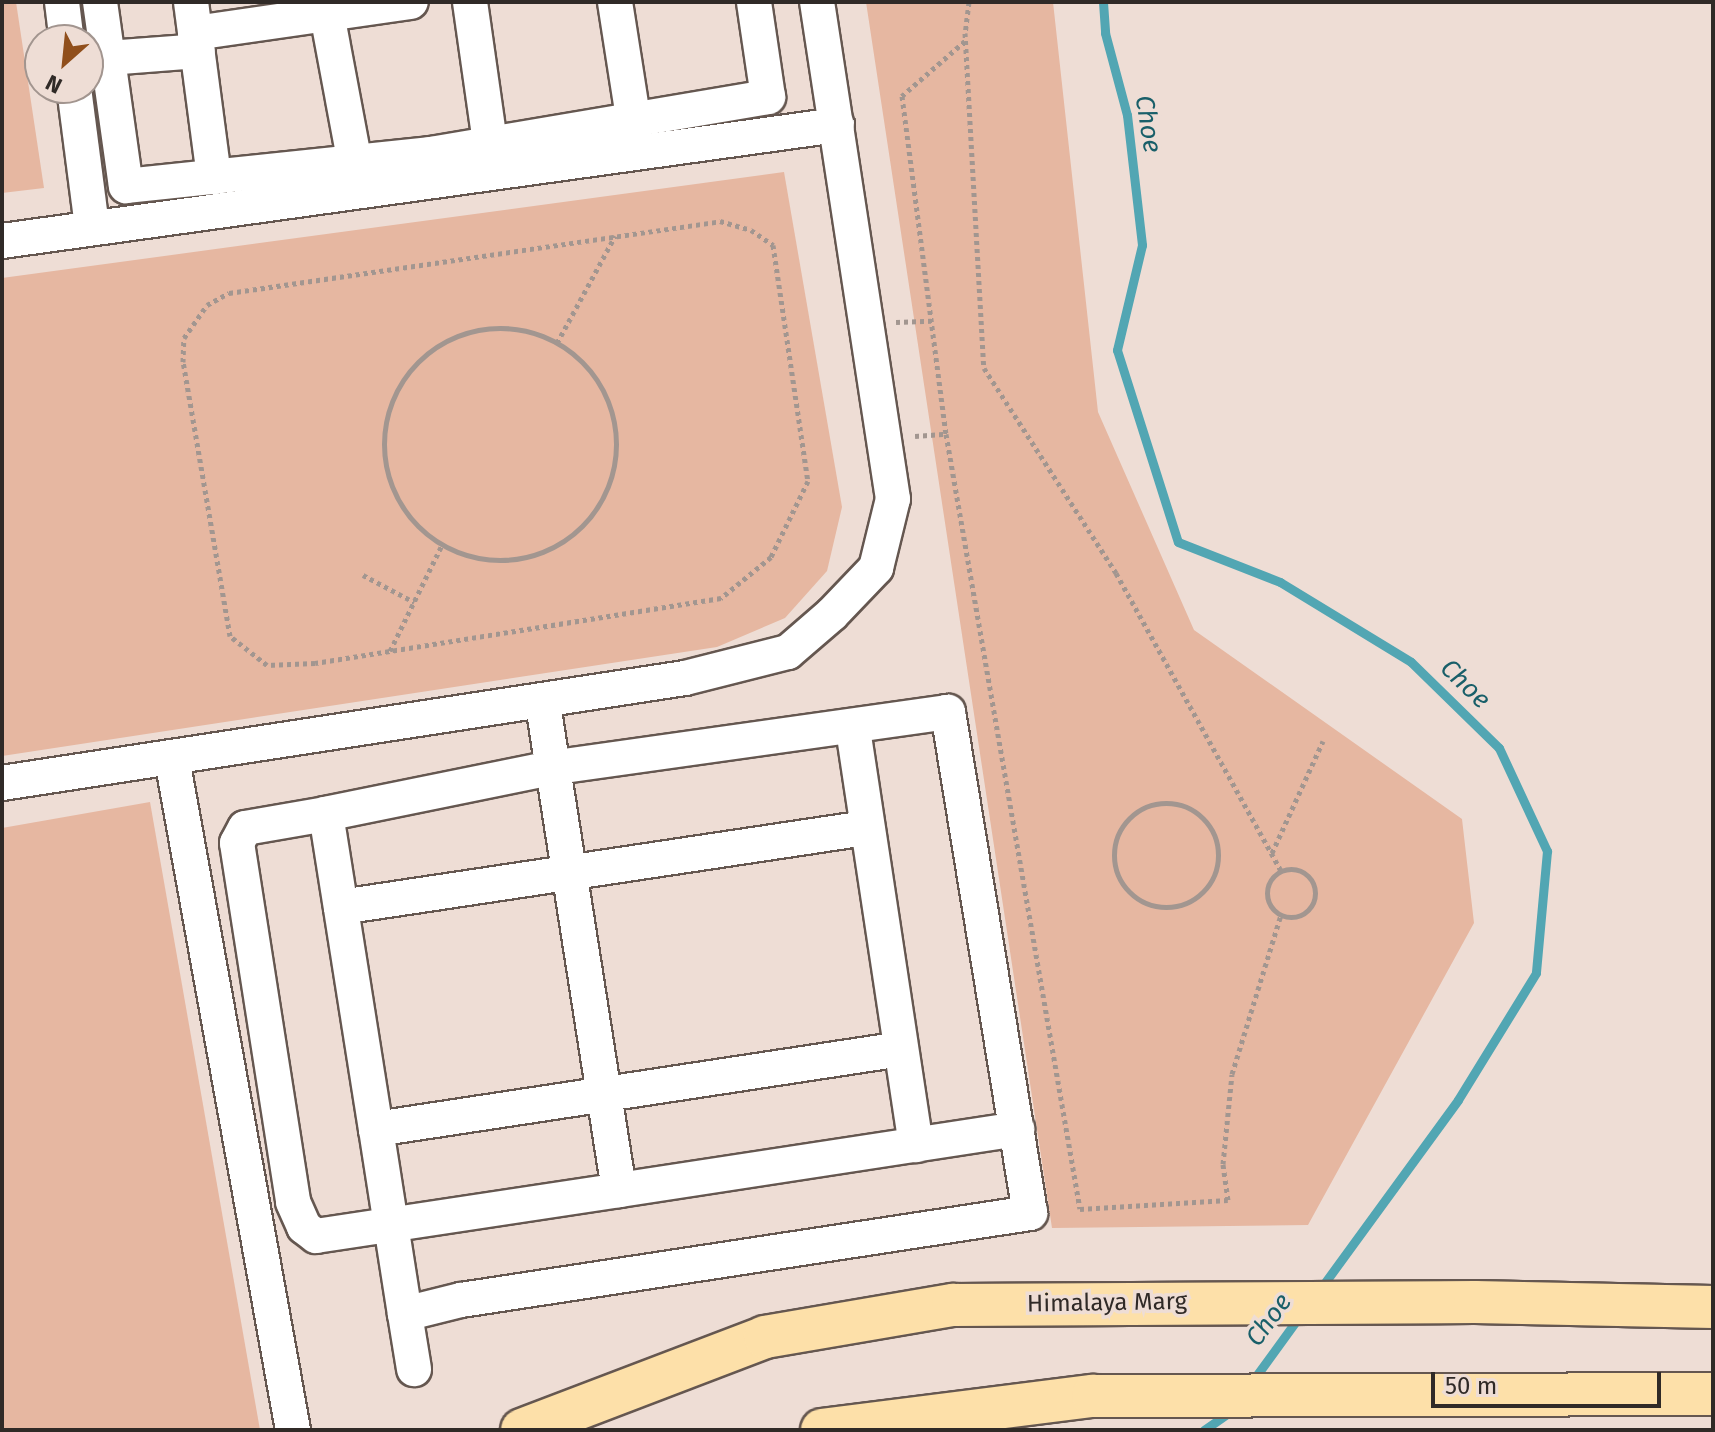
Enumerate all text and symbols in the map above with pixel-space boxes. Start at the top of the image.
north arrow [24,24,104,104]
text: N [41,69,66,99]
water label: Choe [1128,93,1168,155]
water label: Choe [1433,653,1497,715]
street label: Himalaya Marg [1027,1287,1187,1319]
water label: Choe [1239,1287,1299,1353]
scale bar [1435,1356,1665,1406]
text: 50 m [1445,1372,1497,1400]

